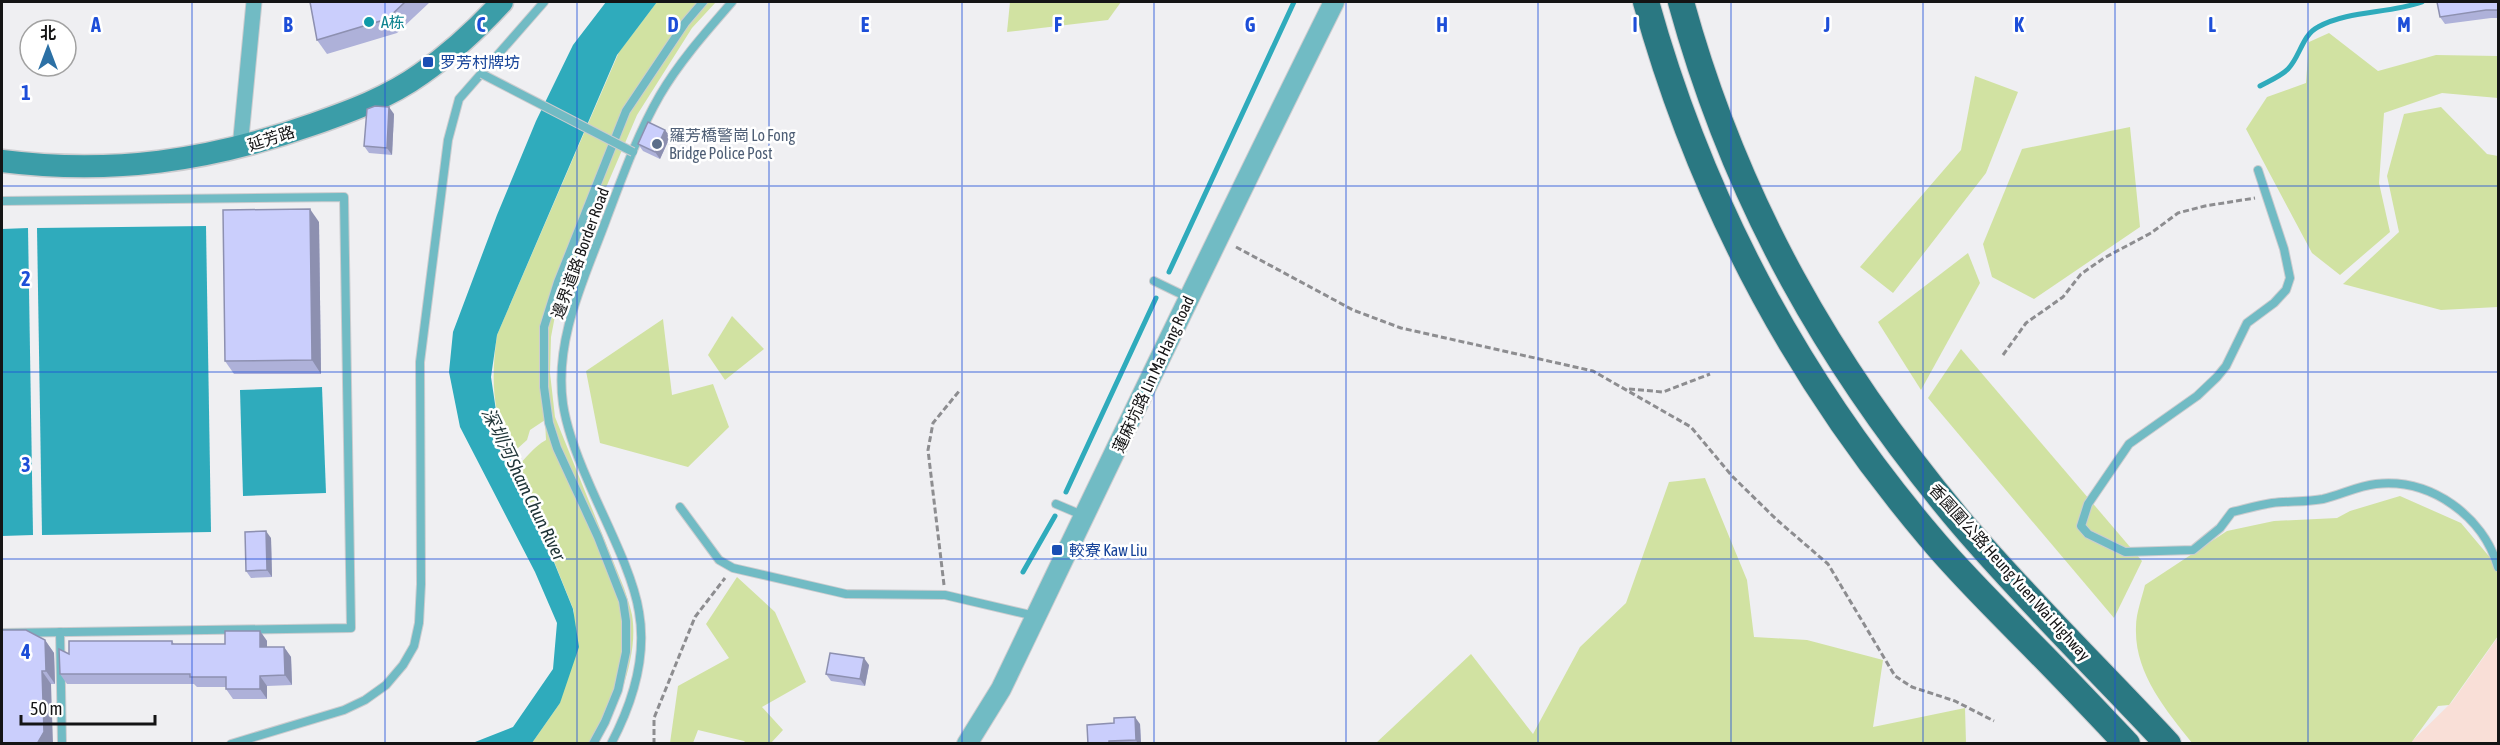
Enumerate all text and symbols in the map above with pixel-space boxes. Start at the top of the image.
text: A [90,13,101,36]
text: B [283,13,293,36]
place label: A栋 [381,13,405,31]
text: C [477,13,486,36]
text: D [667,13,679,36]
text: E [861,13,870,36]
text: F [1054,13,1062,36]
text: G [1245,13,1256,36]
text: H [1436,13,1448,36]
text: I [1632,13,1638,36]
text: J [1823,13,1830,36]
text: K [2014,13,2024,36]
text: L [2208,13,2216,36]
text: M [2397,13,2411,36]
marker: A栋 [362,15,376,29]
north arrow [18,18,78,78]
text: 北 [40,24,56,42]
place label: 罗芳村牌坊 [440,53,520,71]
marker: 罗芳村牌坊 [421,55,435,69]
text: 1 [21,81,31,104]
street label: 延芳路 [245,122,297,154]
place label: 羅芳橋警崗 Lo Fong Bridge Police Post [669,126,796,163]
marker: 羅芳橋警崗 Lo Fong Bridge Police Post [650,137,664,151]
street label: 邊界道路 Border Road [548,185,612,321]
text: 2 [21,267,31,290]
street label: 蓮麻坑路 Lin Ma Hang Road [1109,293,1198,455]
water label: 深圳河 Sham Chun River [478,404,570,564]
text: 3 [21,453,31,476]
street label: 香園圍公路 Heung Yuen Wai Highway [1925,480,2094,665]
place label: 較寮 Kaw Liu [1069,541,1148,559]
marker: 較寮 Kaw Liu [1050,543,1064,557]
text: 4 [20,640,31,663]
scale bar [21,688,154,726]
text: 50 m [30,698,62,719]

